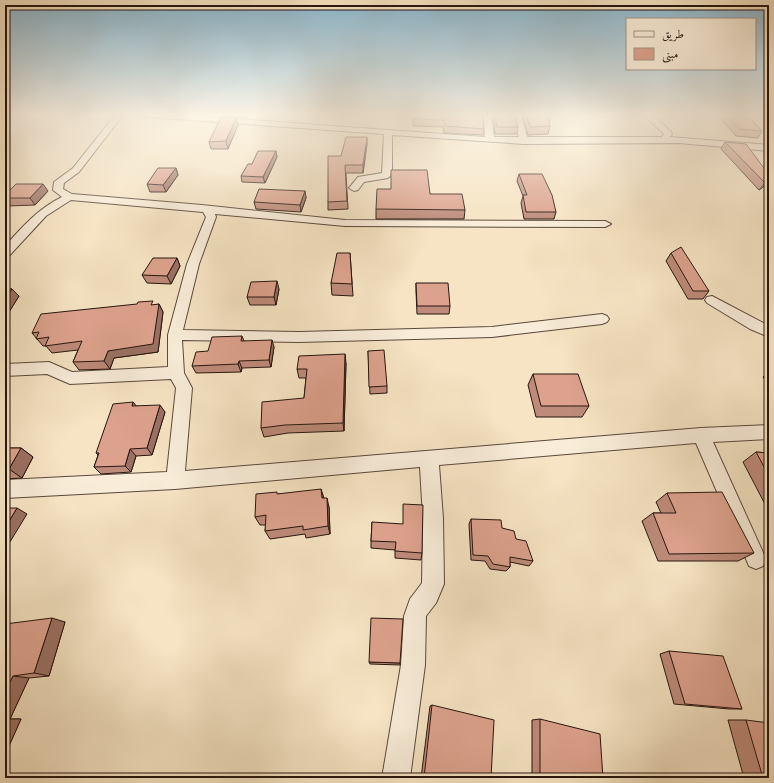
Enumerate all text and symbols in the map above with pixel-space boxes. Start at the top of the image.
legend [626,18,756,70]
text: طريق [662,27,684,42]
text: مبنى [662,47,678,63]

